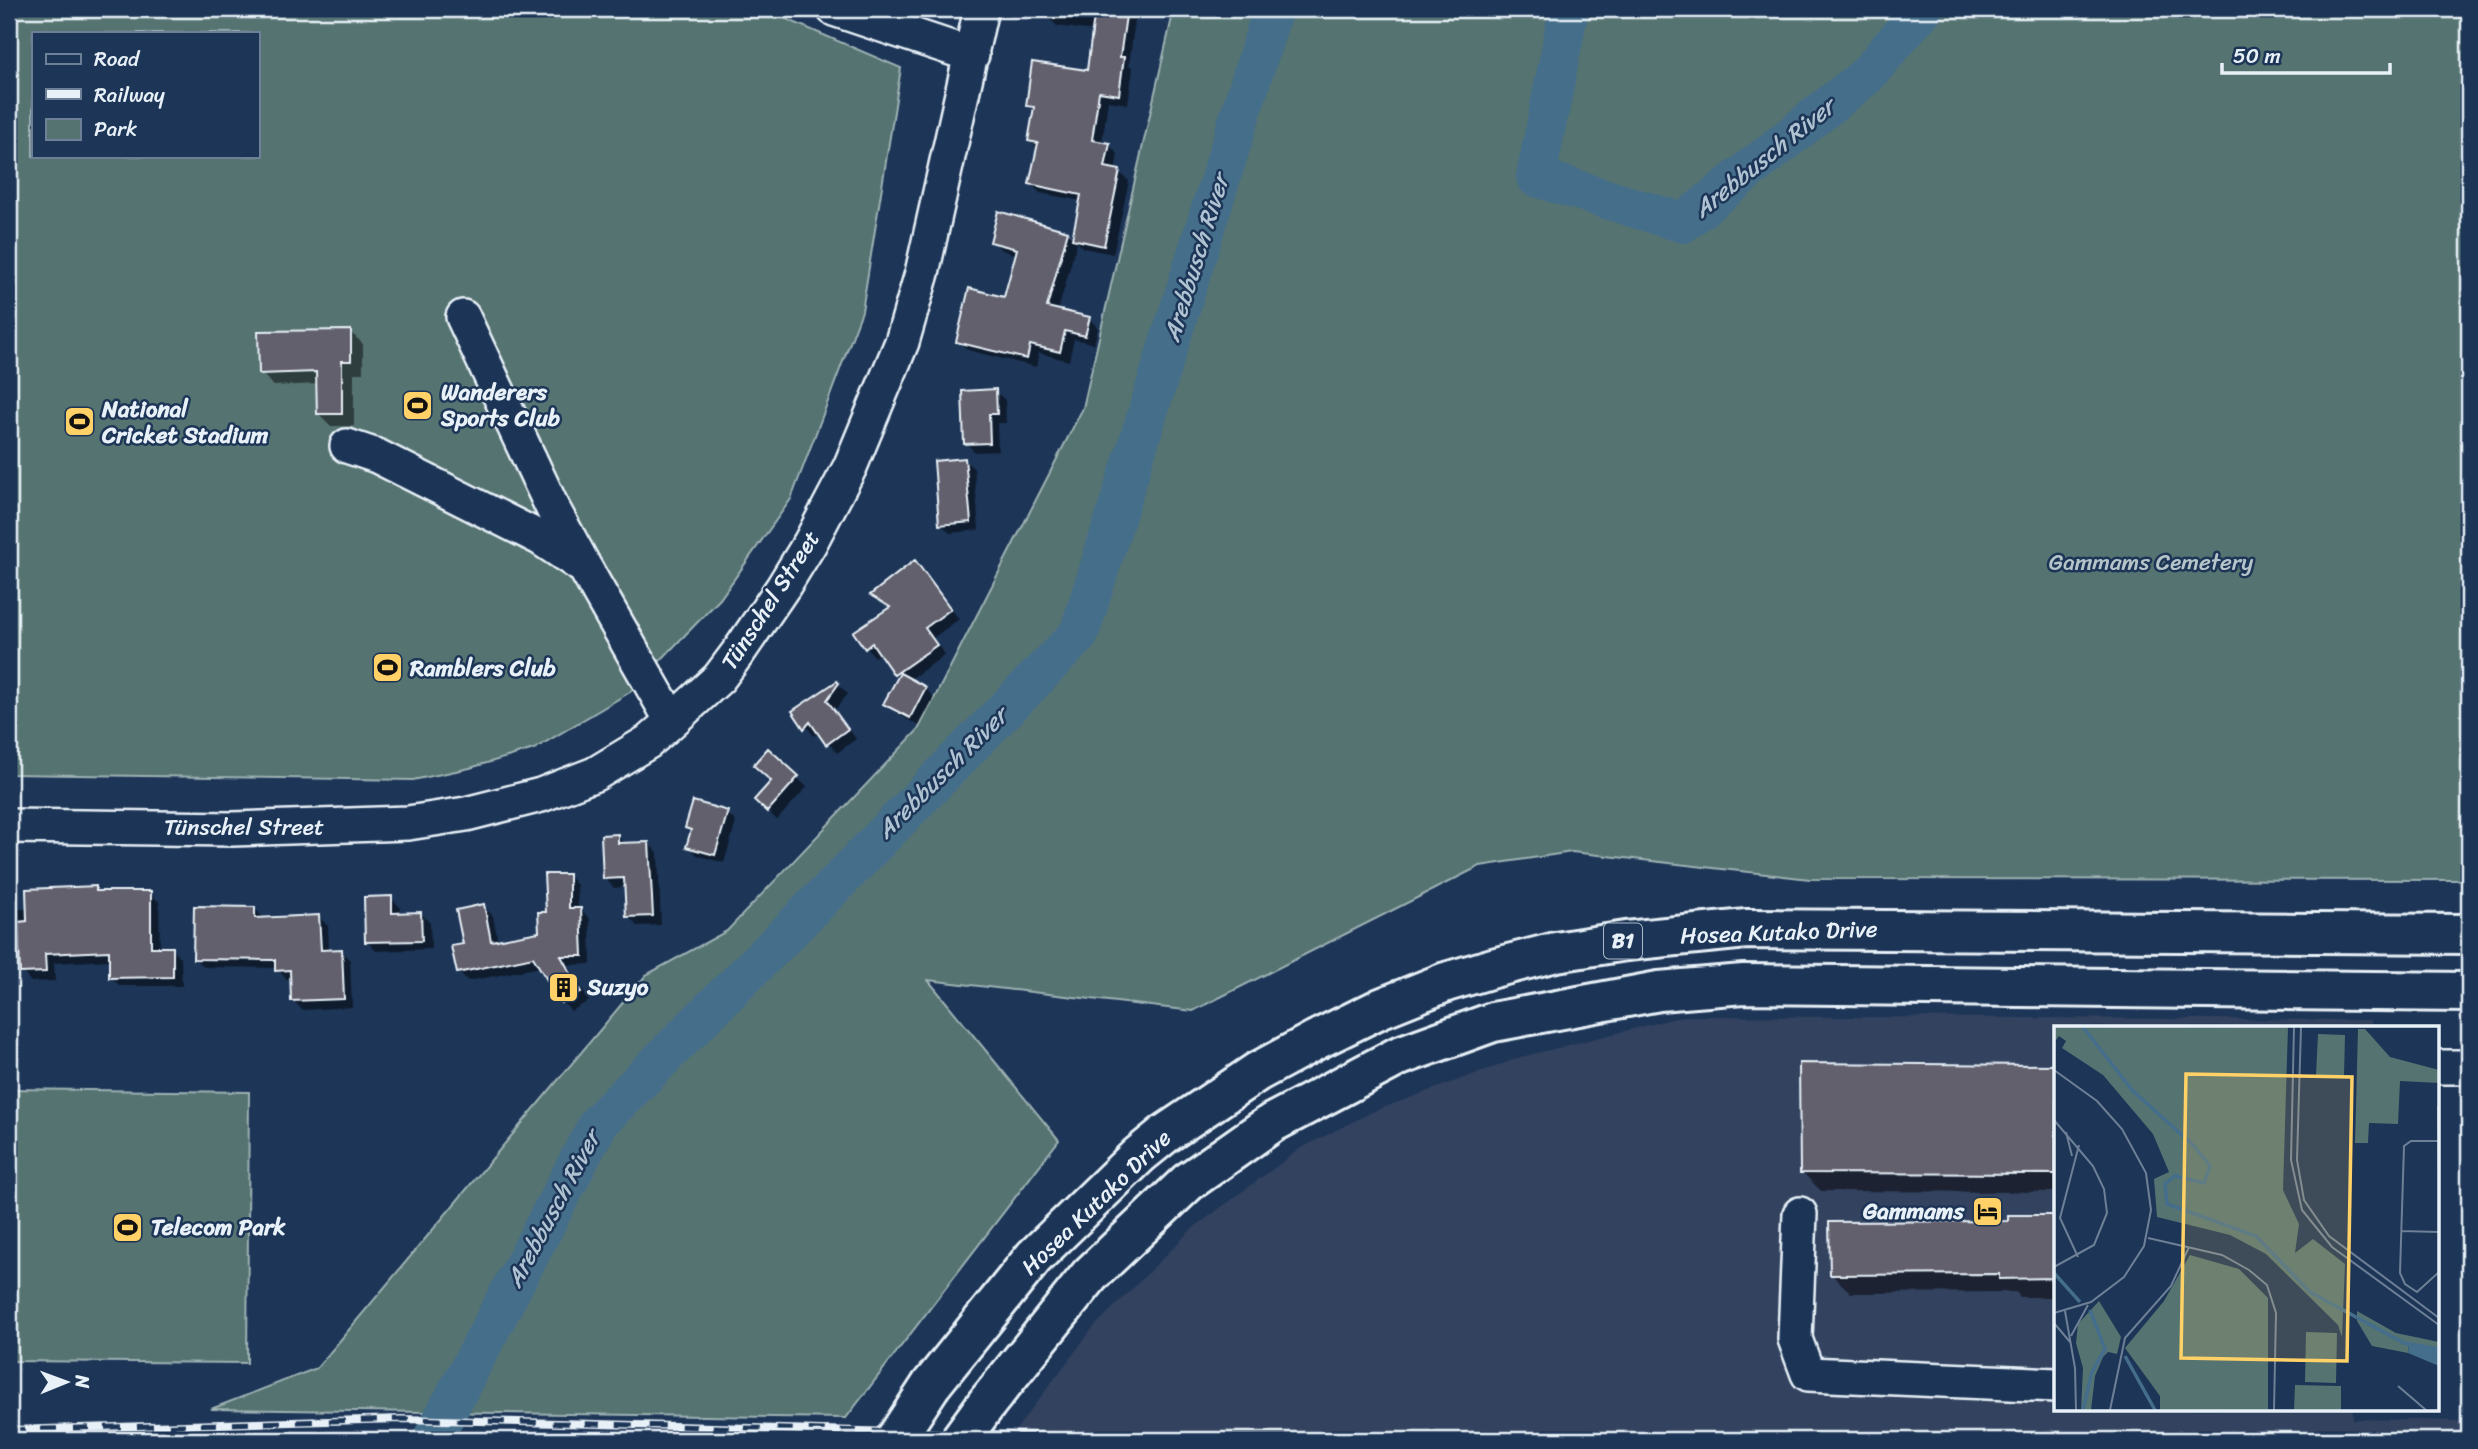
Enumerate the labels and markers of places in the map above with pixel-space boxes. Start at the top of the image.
place label: Wanderers Sports Club [440,372,560,439]
sports icon: Wanderers Sports Club [401,388,435,422]
place label: National Cricket Stadium [101,389,269,456]
sports icon: National Cricket Stadium [62,405,96,439]
place label: Ramblers Club [409,648,556,689]
sports icon: Ramblers Club [370,651,404,685]
place label: Suzyo [586,967,649,1008]
building icon: Suzyo [547,970,581,1004]
place label: Gammams [1862,1191,1965,1232]
hotel icon: Gammams [1970,1194,2004,1228]
place label: Telecom Park [151,1207,286,1248]
sports icon: Telecom Park [111,1210,145,1244]

